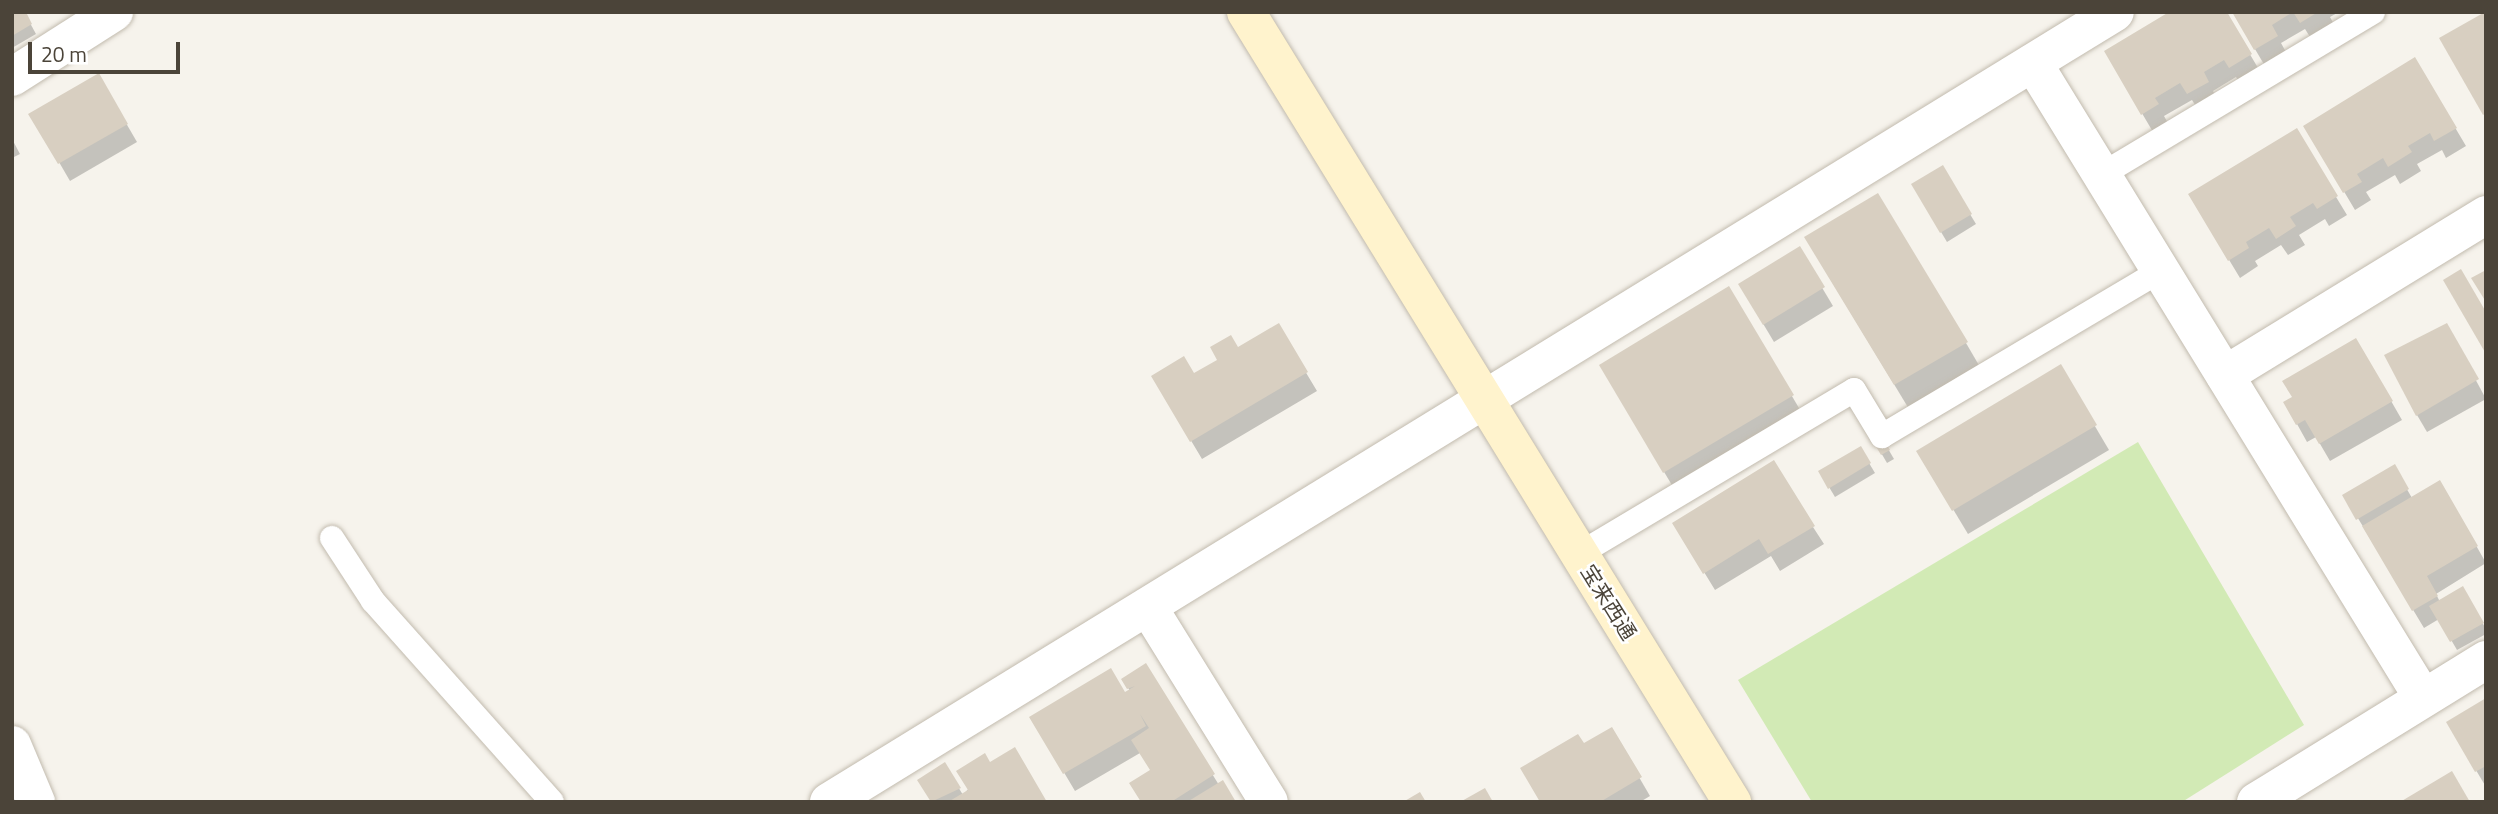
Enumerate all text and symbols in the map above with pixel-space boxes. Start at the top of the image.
scale bar [32,28,184,72]
text: 20 m [41,38,87,70]
street label: 宝来西通 [1576,560,1642,644]

